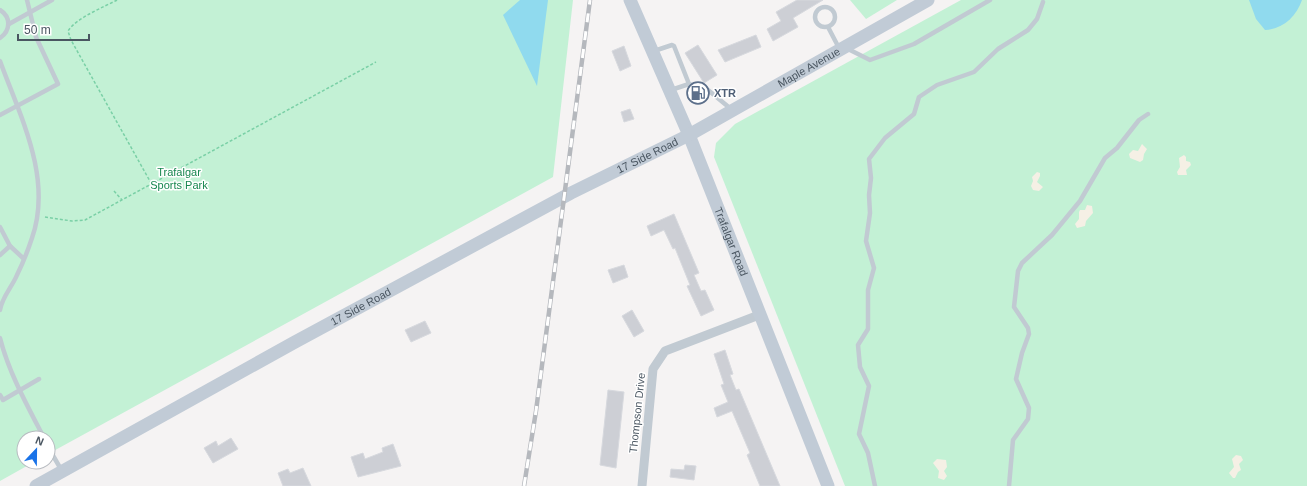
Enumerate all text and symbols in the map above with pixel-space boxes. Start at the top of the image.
scale bar [18,16,89,42]
text: 50 m [24,23,51,37]
street label: Maple Avenue [775,45,842,90]
fuel station icon: XTR [685,80,711,106]
place label: XTR [714,87,736,99]
street label: 17 Side Road [615,135,680,176]
park label: Trafalgar Sports Park [150,166,208,191]
street label: Trafalgar Road [712,205,750,278]
street label: 17 Side Road [328,285,393,328]
street label: Thompson Drive [627,372,647,454]
north arrow [16,430,56,470]
text: N [34,434,46,448]

